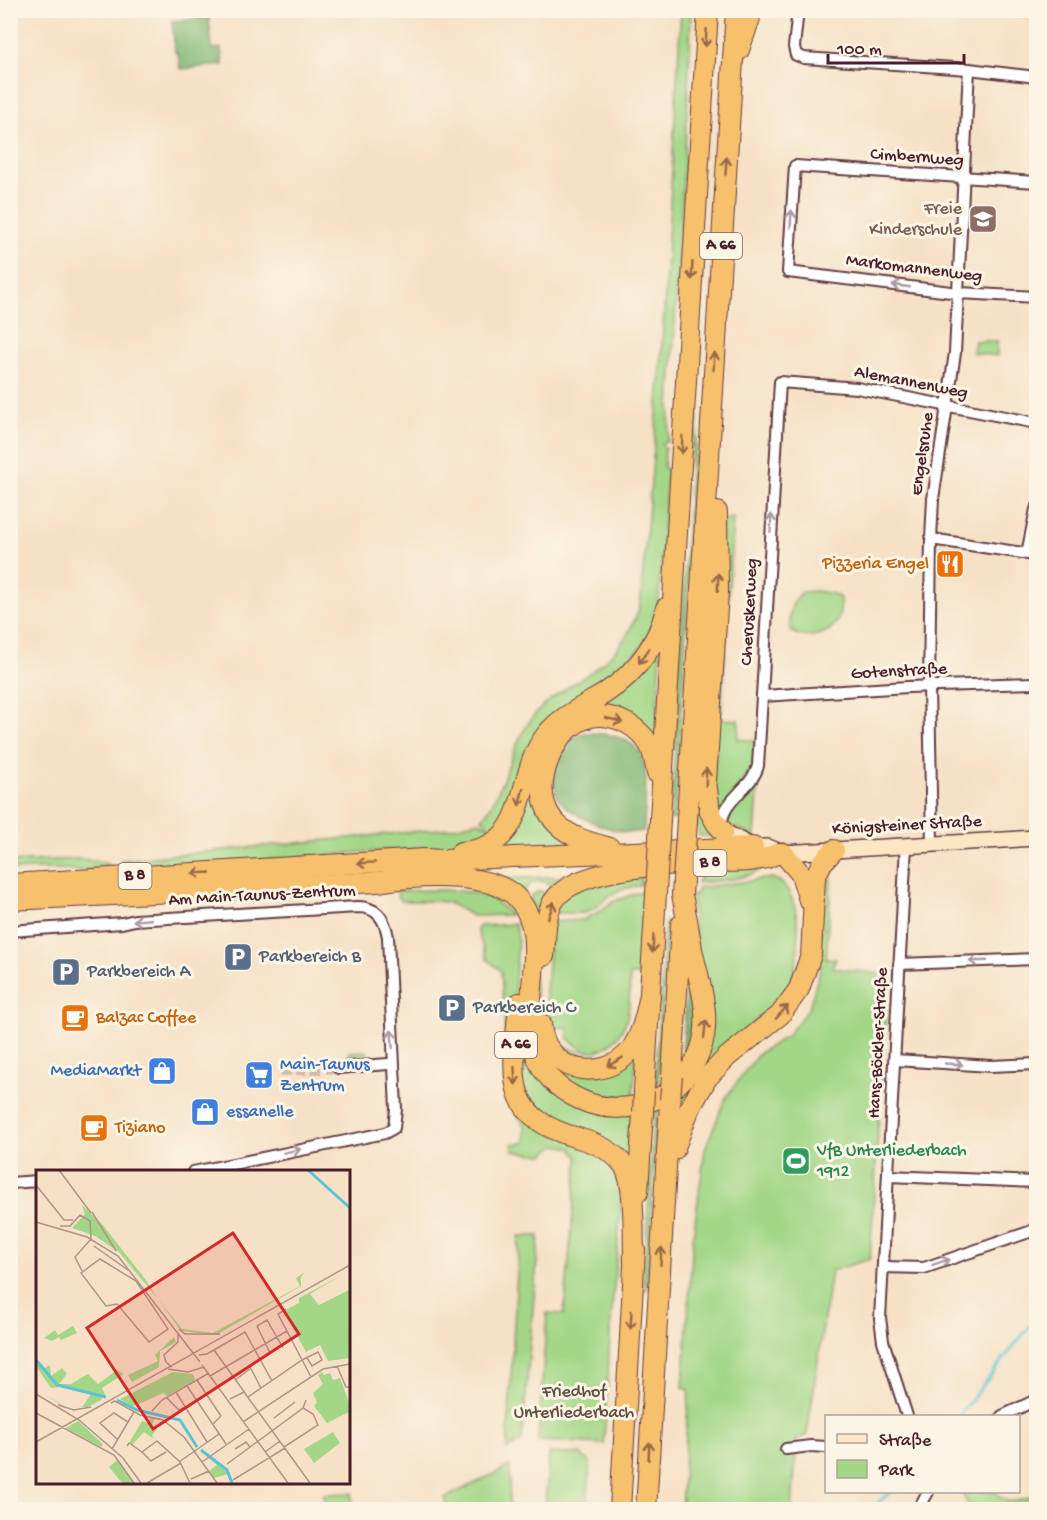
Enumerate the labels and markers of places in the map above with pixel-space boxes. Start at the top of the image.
place label: Freie Kinderschule [869,199,963,241]
school or university icon: Freie Kinderschule [967,203,999,235]
restaurant icon: Pizzeria Engel [934,548,966,580]
place label: Pizzeria Engel [821,554,929,575]
parking icon: Parkbereich B [222,941,254,973]
place label: Parkbereich B [258,947,362,968]
parking icon: Parkbereich A [50,956,82,988]
place label: Parkbereich A [86,962,192,983]
parking icon: Parkbereich C [436,992,468,1024]
place label: Parkbereich C [472,998,577,1019]
cafe icon: Balzac Coffee [59,1002,91,1034]
place label: Balzac Coffee [95,1008,197,1029]
shop icon: MediaMarkt [146,1055,178,1087]
place label: Main-Taunus Zentrum [280,1055,371,1097]
supermarket icon: Main-Taunus Zentrum [243,1059,275,1091]
place label: MediaMarkt [51,1061,143,1082]
shop icon: essanelle [189,1096,221,1128]
place label: essanelle [226,1102,294,1123]
cafe icon: Tiziano [78,1112,110,1144]
place label: Tiziano [114,1118,166,1139]
place label: VfB Unterliederbach 1912 [816,1141,967,1183]
sports icon: VfB Unterliederbach 1912 [780,1145,812,1177]

